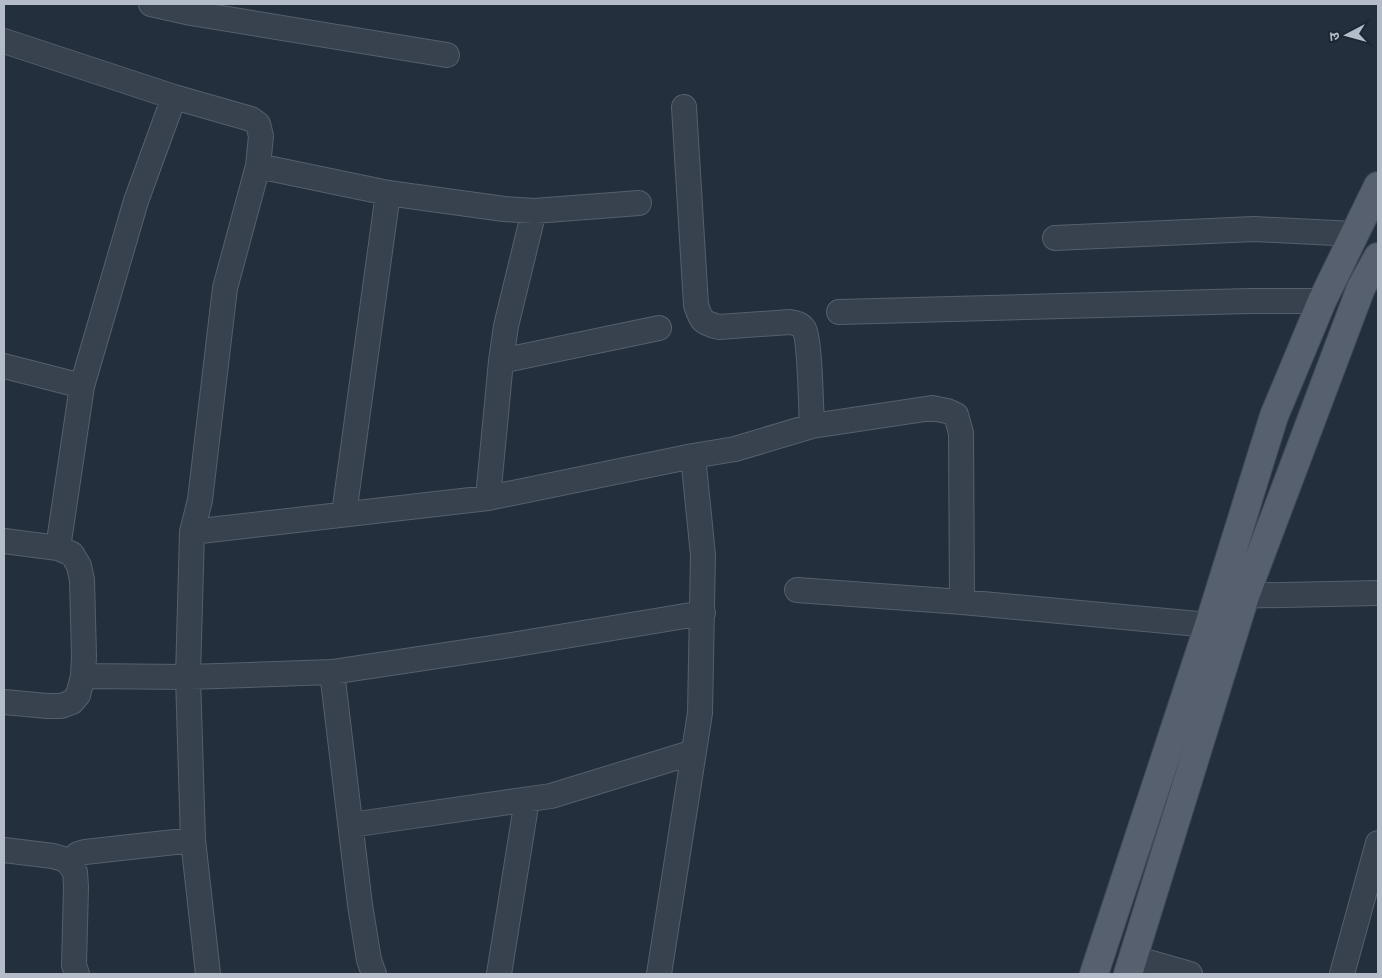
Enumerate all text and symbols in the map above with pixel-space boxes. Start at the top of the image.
north arrow [1322,10,1372,60]
text: उ [1325,31,1343,41]

